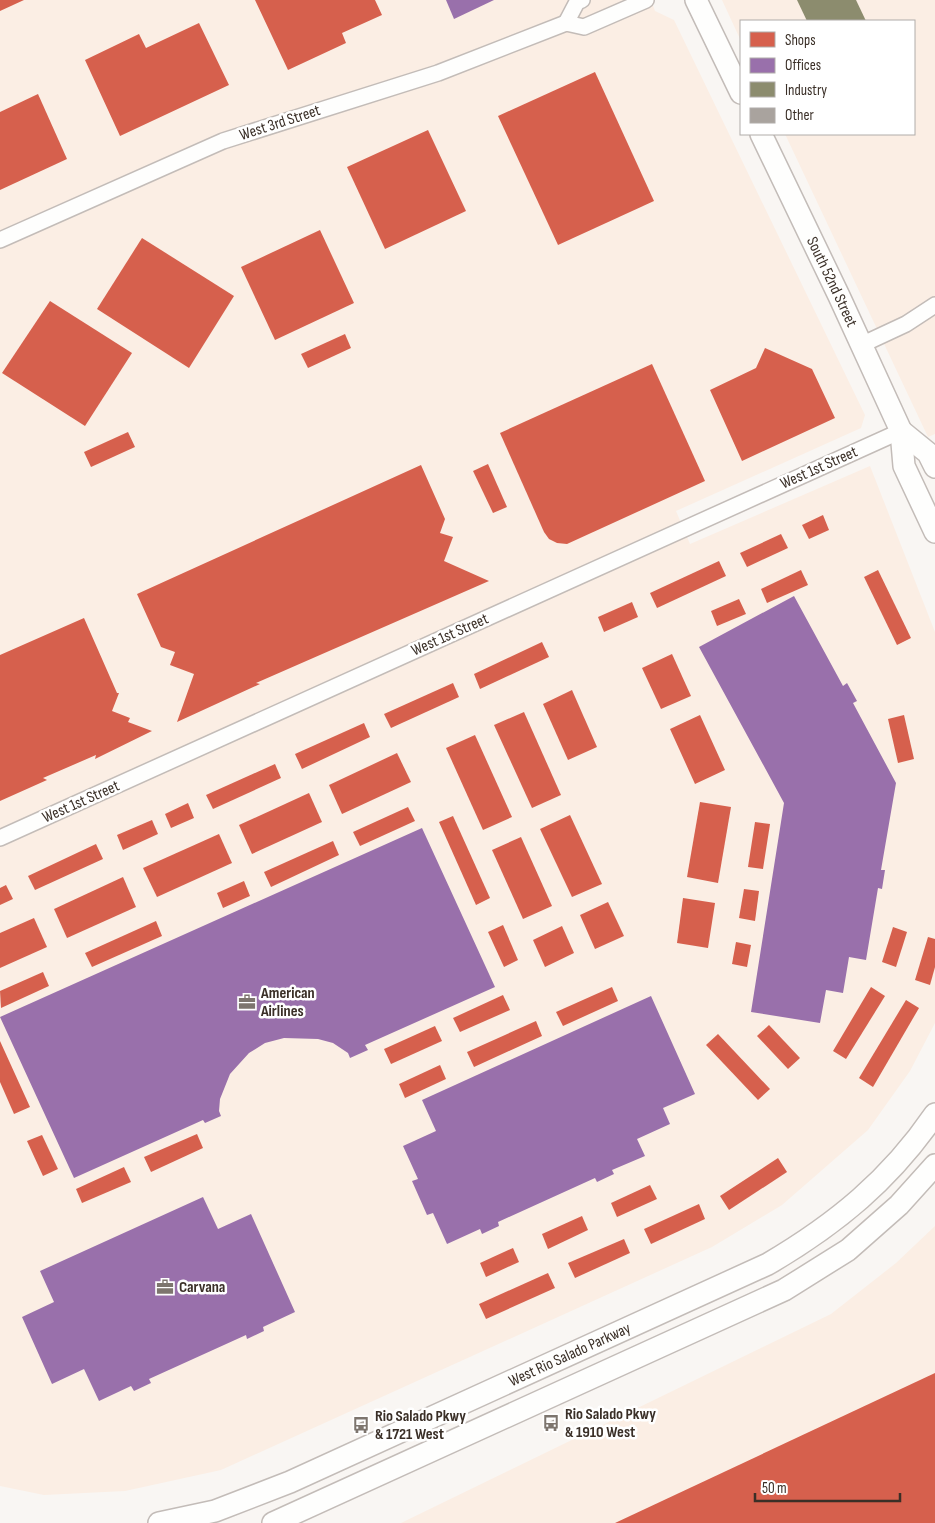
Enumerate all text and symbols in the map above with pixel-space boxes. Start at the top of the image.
legend [740,20,915,135]
text: Shops [785,31,816,50]
text: Offices [785,56,821,75]
text: Industry [785,81,827,100]
street label: West 3rd Street [237,101,323,145]
text: Other [785,106,814,125]
street label: South 52nd Street [802,234,861,330]
street label: West 1st Street [778,443,861,493]
street label: West 1st Street [409,610,492,660]
street label: West 1st Street [40,777,123,827]
place label: American Airlines [260,984,315,1021]
office icon: American Airlines [237,992,257,1012]
office icon: Carvana [155,1277,175,1297]
place label: Carvana [179,1278,225,1297]
street label: West Rio Salado Parkway [506,1318,634,1390]
place label: Rio Salado Pkwy & 1910 West [565,1405,656,1442]
place label: Rio Salado Pkwy & 1721 West [375,1407,466,1444]
bus stop icon: Rio Salado Pkwy & 1910 West [541,1413,561,1433]
bus stop icon: Rio Salado Pkwy & 1721 West [351,1415,371,1435]
scale bar [755,1470,900,1502]
text: 50 m [762,1479,787,1498]

